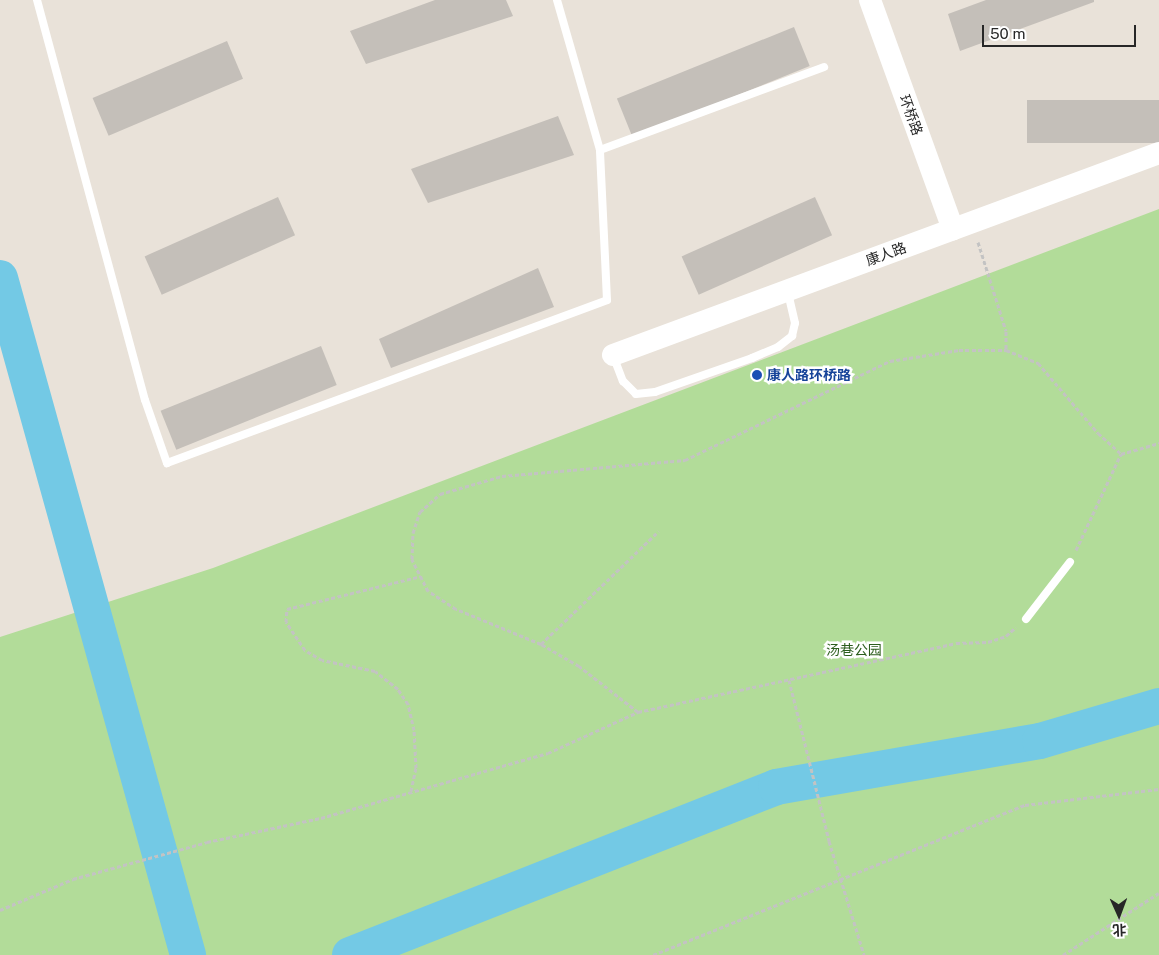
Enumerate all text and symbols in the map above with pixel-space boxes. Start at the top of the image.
scale bar [984,15,1138,47]
text: 50 m [990,25,1025,42]
street label: 环桥路 [896,92,926,138]
street label: 康人路 [863,239,909,269]
place label: 康人路环桥路 [767,367,851,383]
marker: 康人路环桥路 [751,369,763,381]
park label: 汤巷公园 [826,642,882,658]
north arrow [1094,890,1144,940]
text: 北 [1112,922,1127,938]

